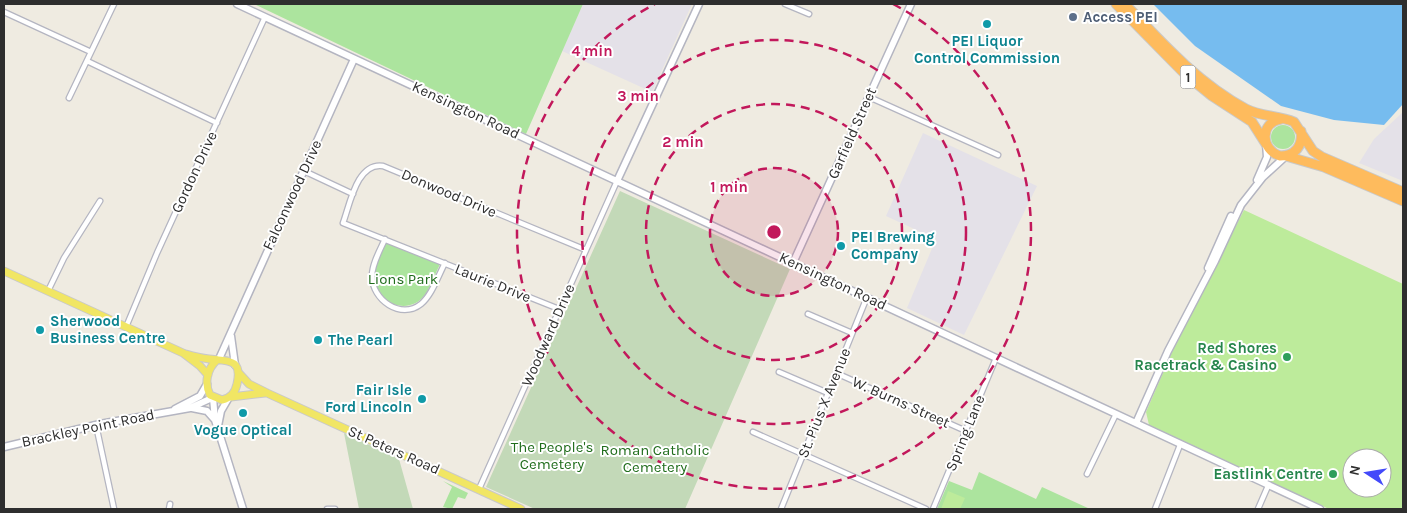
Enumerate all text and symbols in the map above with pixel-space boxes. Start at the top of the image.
place label: Access PEI [1083,8,1158,26]
marker: Access PEI [1067,11,1079,23]
marker: PEI Liquor Control Commission [981,18,993,30]
place label: PEI Liquor Control Commission [914,32,1060,67]
text: 4 min [571,42,613,60]
road number: 1 [1180,66,1196,88]
street label: Kensington Road [409,77,523,143]
street label: Garfield Street [824,84,880,182]
text: 3 min [617,87,659,105]
street label: Gordon Drive [167,128,221,216]
text: 2 min [662,133,704,151]
street label: Falconwood Drive [259,137,325,253]
street label: Donwood Drive [399,165,499,221]
text: 1 min [710,178,748,196]
centre of rings [765,223,783,241]
place label: PEI Brewing Company [851,228,935,263]
marker: PEI Brewing Company [835,240,847,252]
street label: Kensington Road [776,248,890,314]
street label: Laurie Drive [452,260,534,306]
park label: Lions Park [368,270,438,288]
street label: Woodward Drive [517,281,579,389]
place label: Sherwood Business Centre [50,312,165,347]
marker: Sherwood Business Centre [34,324,46,336]
place label: The Pearl [328,331,393,349]
marker: The Pearl [312,334,324,346]
place label: Red Shores Racetrack & Casino [1134,339,1277,374]
street label: St. Pius X Avenue [794,345,854,461]
marker: Red Shores Racetrack & Casino [1281,351,1293,363]
street label: W. Burns Street [849,372,953,432]
place label: Fair Isle Ford Lincoln [325,381,412,416]
street label: Spring Lane [942,392,988,474]
marker: Fair Isle Ford Lincoln [416,393,428,405]
street label: Brackley Point Road [20,405,156,451]
marker: Vogue Optical [237,407,249,419]
place label: Vogue Optical [194,421,292,439]
street label: St Peters Road [345,422,443,478]
park label: The People's Cemetery [511,438,593,473]
park label: Roman Catholic Cemetery [600,441,710,476]
north arrow [1342,448,1392,498]
text: N [1345,464,1364,477]
place label: Eastlink Centre [1214,465,1323,483]
marker: Eastlink Centre [1327,468,1339,480]

